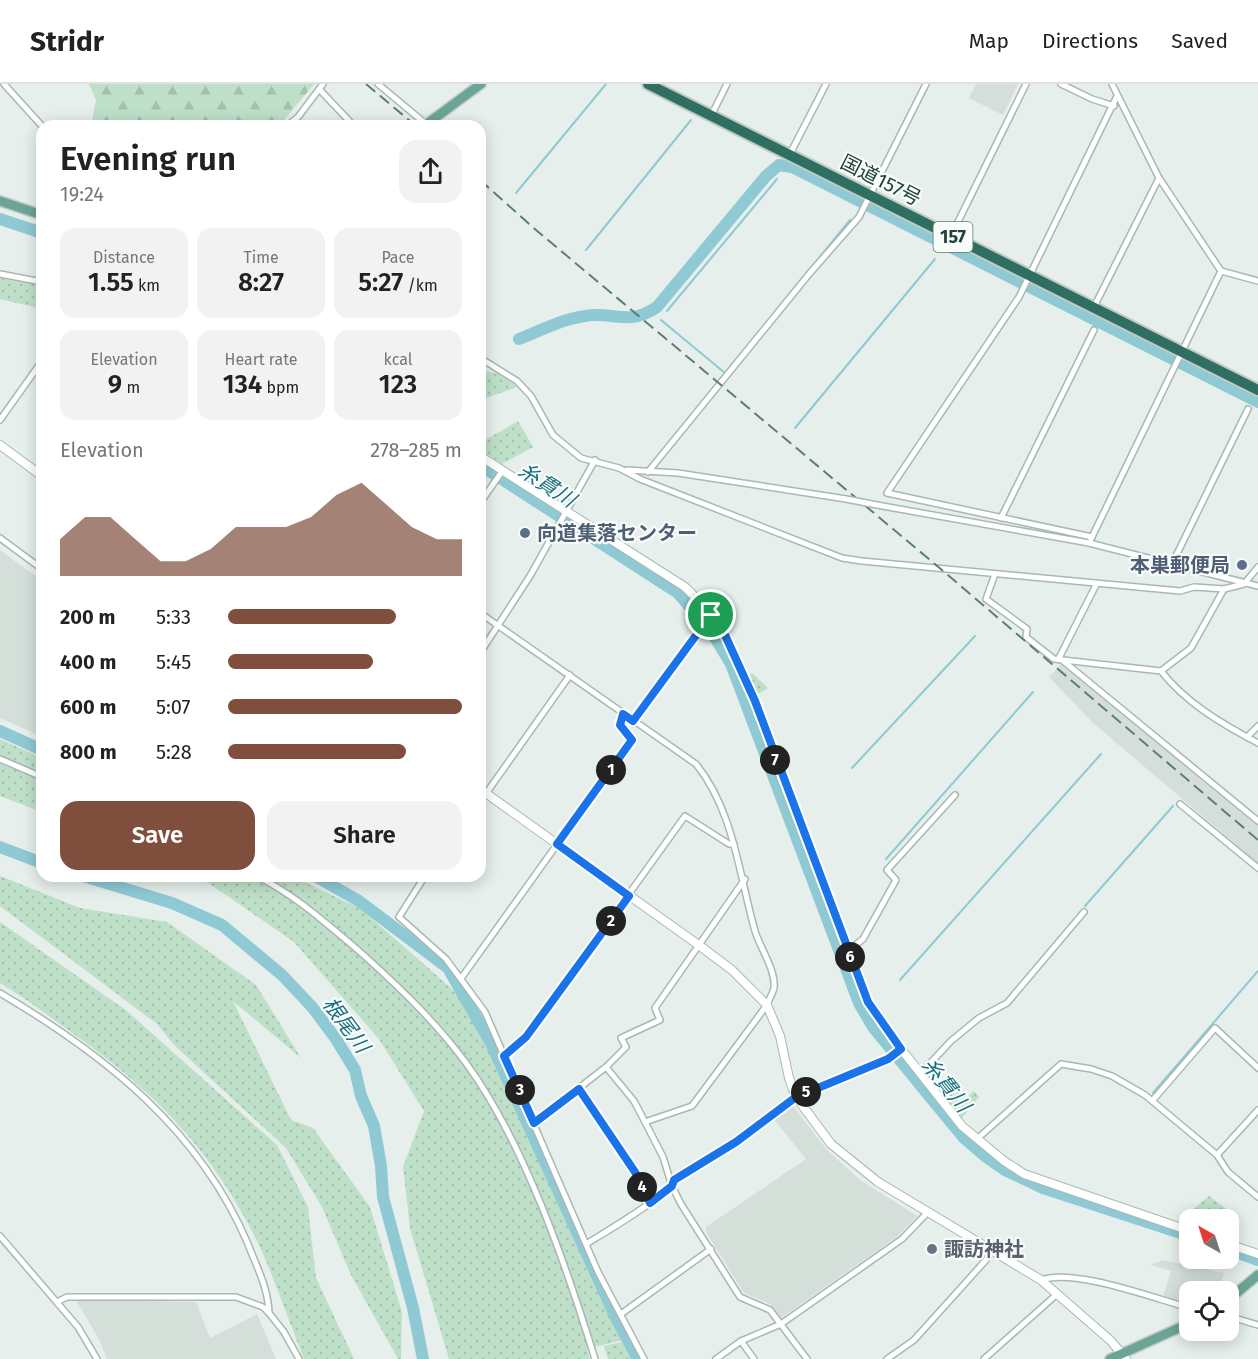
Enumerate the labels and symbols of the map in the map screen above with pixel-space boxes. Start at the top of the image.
street label: 国道157号 [837,150,925,210]
road number: 157 [934,222,972,252]
water label: 糸貫川 [514,457,582,514]
place label: 向道集落センター [537,521,697,545]
marker: 向道集落センター [518,526,532,540]
place label: 本巣郵便局 [1130,553,1230,577]
marker: 本巣郵便局 [1235,558,1249,572]
pin [685,589,736,640]
pin: 7 [760,745,790,775]
pin: 1 [596,755,626,785]
pin: 2 [596,906,626,936]
pin: 6 [835,942,865,972]
water label: 根尾川 [317,992,376,1060]
water label: 糸貫川 [916,1052,977,1119]
pin: 3 [505,1075,535,1105]
pin: 5 [791,1077,821,1107]
pin: 4 [627,1172,657,1202]
north arrow [1179,1209,1239,1269]
place label: 諏訪神社 [944,1237,1024,1261]
marker: 諏訪神社 [925,1242,939,1256]

